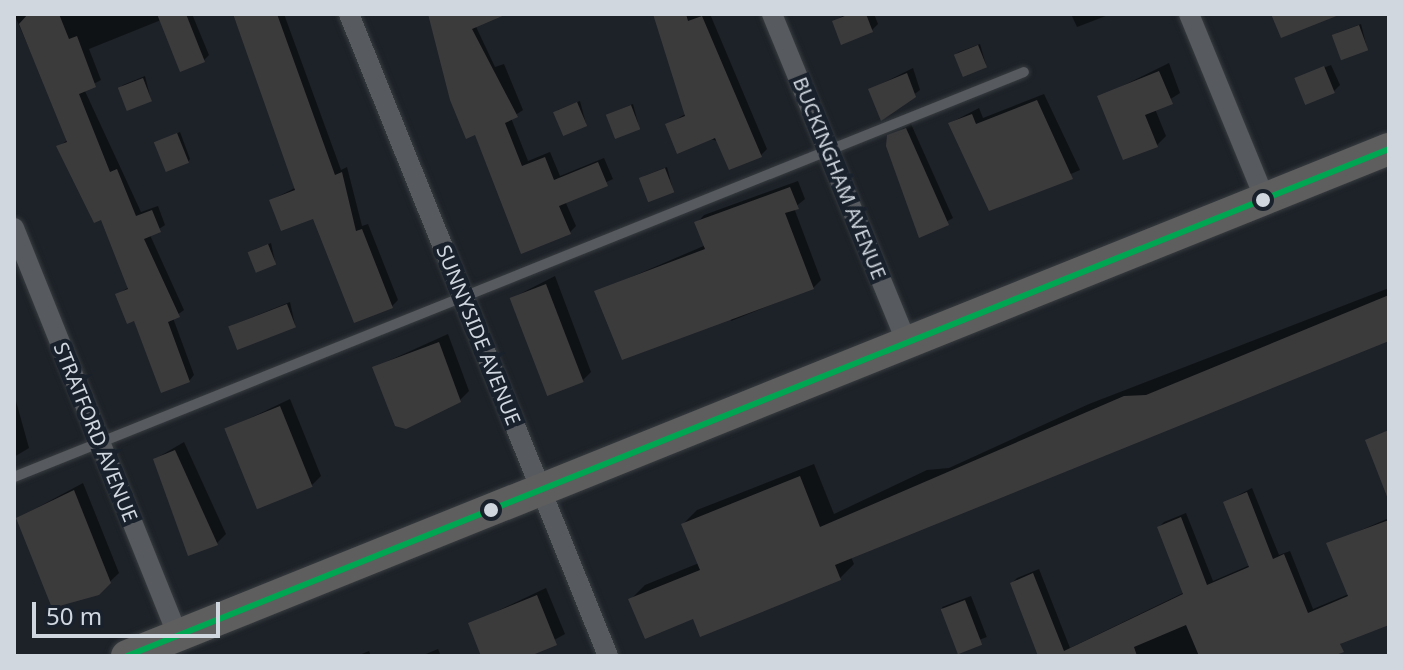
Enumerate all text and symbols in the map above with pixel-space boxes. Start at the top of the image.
street label: BUCKINGHAM AVENUE [788,73,892,283]
unlabelled marker [1255,192,1271,208]
street label: SUNNYSIDE AVENUE [432,241,526,429]
street label: STRATFORD AVENUE [49,339,143,525]
unlabelled marker [483,502,499,518]
scale bar [36,586,224,636]
text: 50 m [46,599,102,632]

